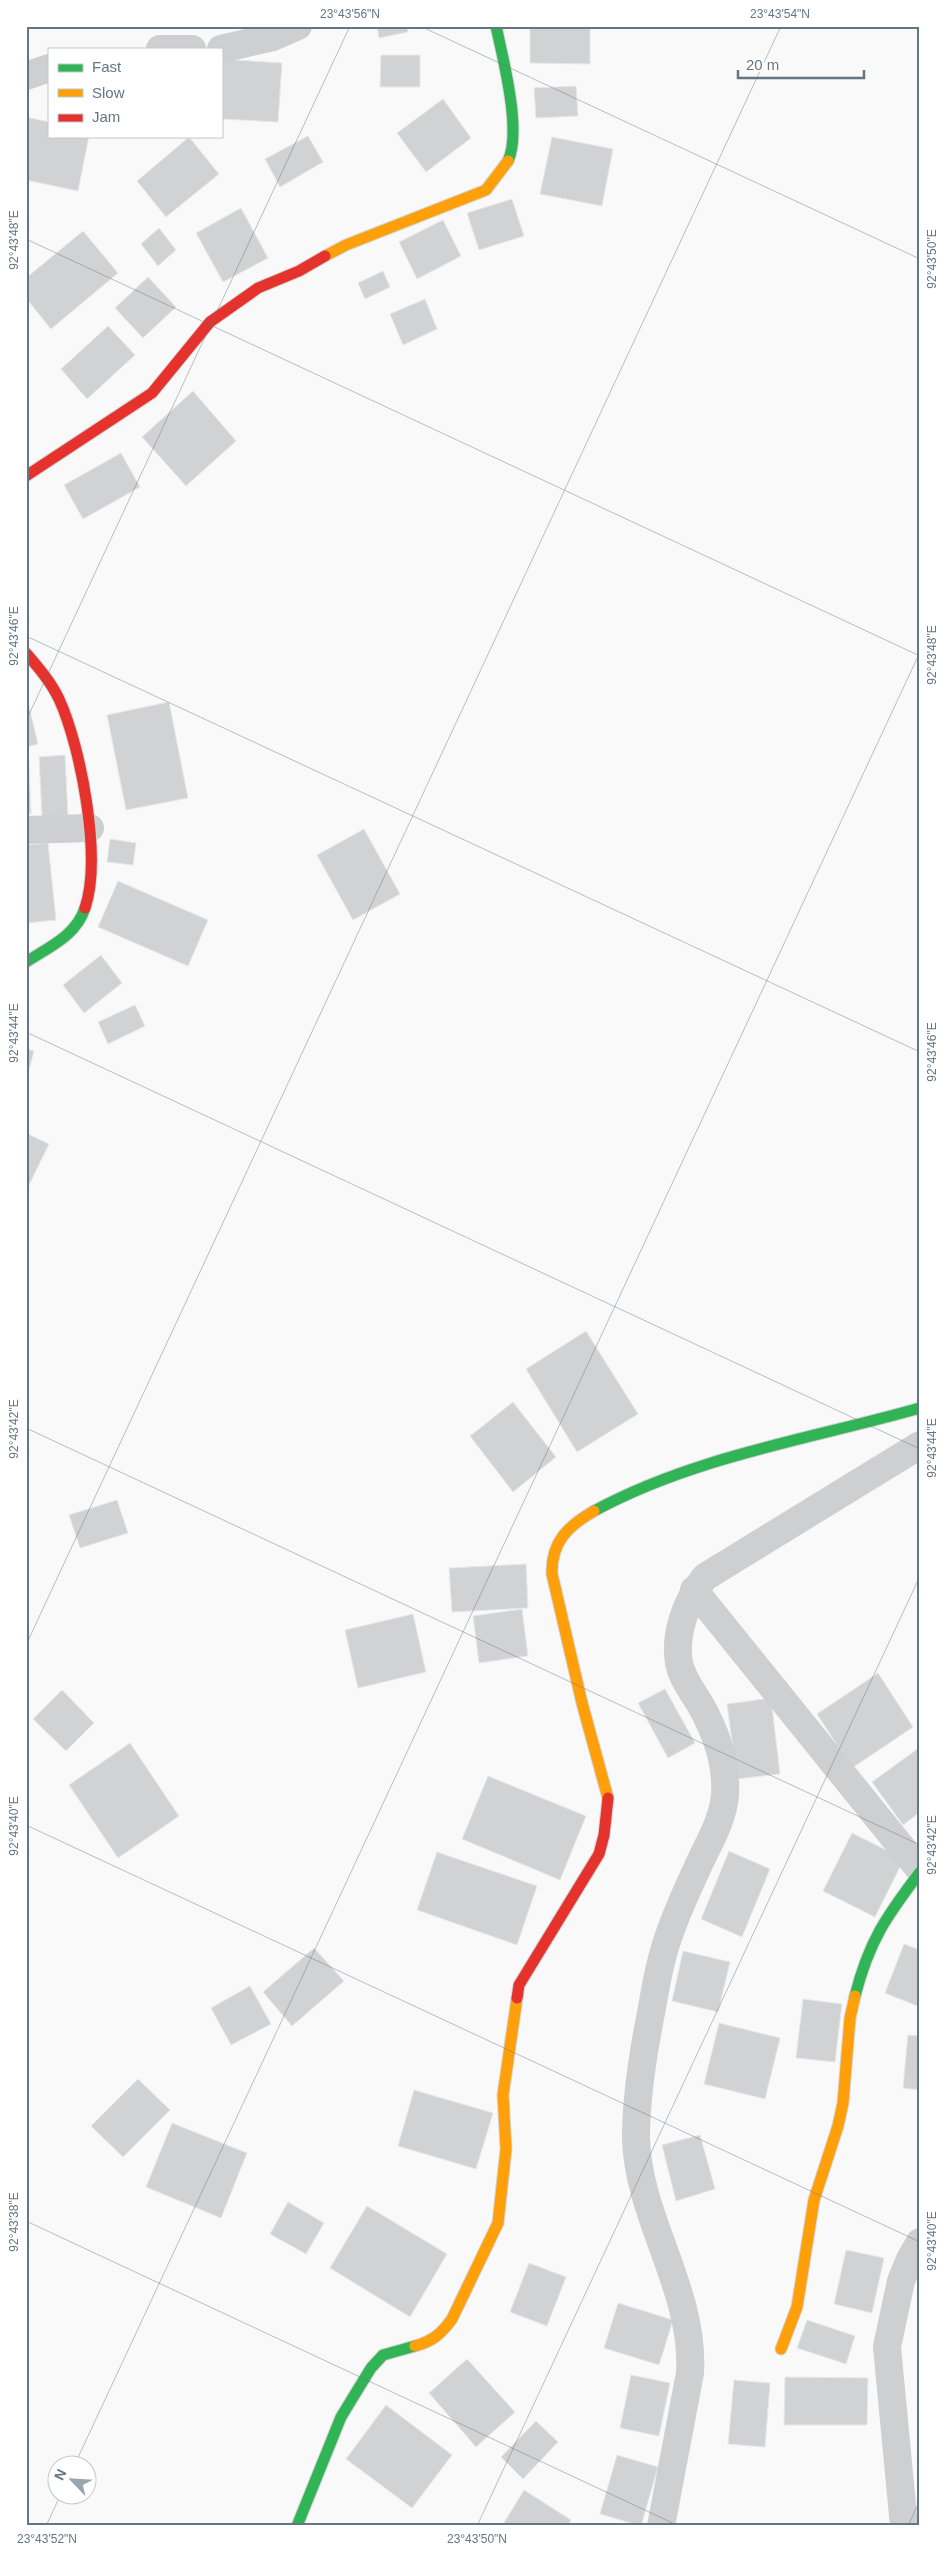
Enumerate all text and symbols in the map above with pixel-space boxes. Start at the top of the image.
text: 23°43'56"N [320,7,380,21]
text: 23°43'54"N [750,7,810,21]
legend [48,48,222,138]
scale bar [738,48,865,80]
text: 20 m [746,56,779,73]
text: Fast [92,58,122,75]
text: Slow [92,84,125,101]
text: Jam [92,108,120,125]
text: 92°43'48"E [7,210,21,270]
text: 92°43'50"E [925,229,939,289]
text: 92°43'46"E [7,606,21,666]
text: 92°43'48"E [925,625,939,685]
text: 92°43'44"E [7,1003,21,1063]
text: 92°43'46"E [925,1022,939,1082]
text: 92°43'42"E [7,1399,21,1459]
text: 92°43'44"E [925,1418,939,1478]
text: 92°43'40"E [7,1796,21,1856]
text: 92°43'42"E [925,1815,939,1875]
text: 92°43'38"E [7,2192,21,2252]
text: 92°43'40"E [925,2211,939,2271]
north arrow [48,2454,98,2504]
text: N [51,2467,70,2482]
text: 23°43'52"N [17,2532,77,2546]
text: 23°43'50"N [447,2532,507,2546]

